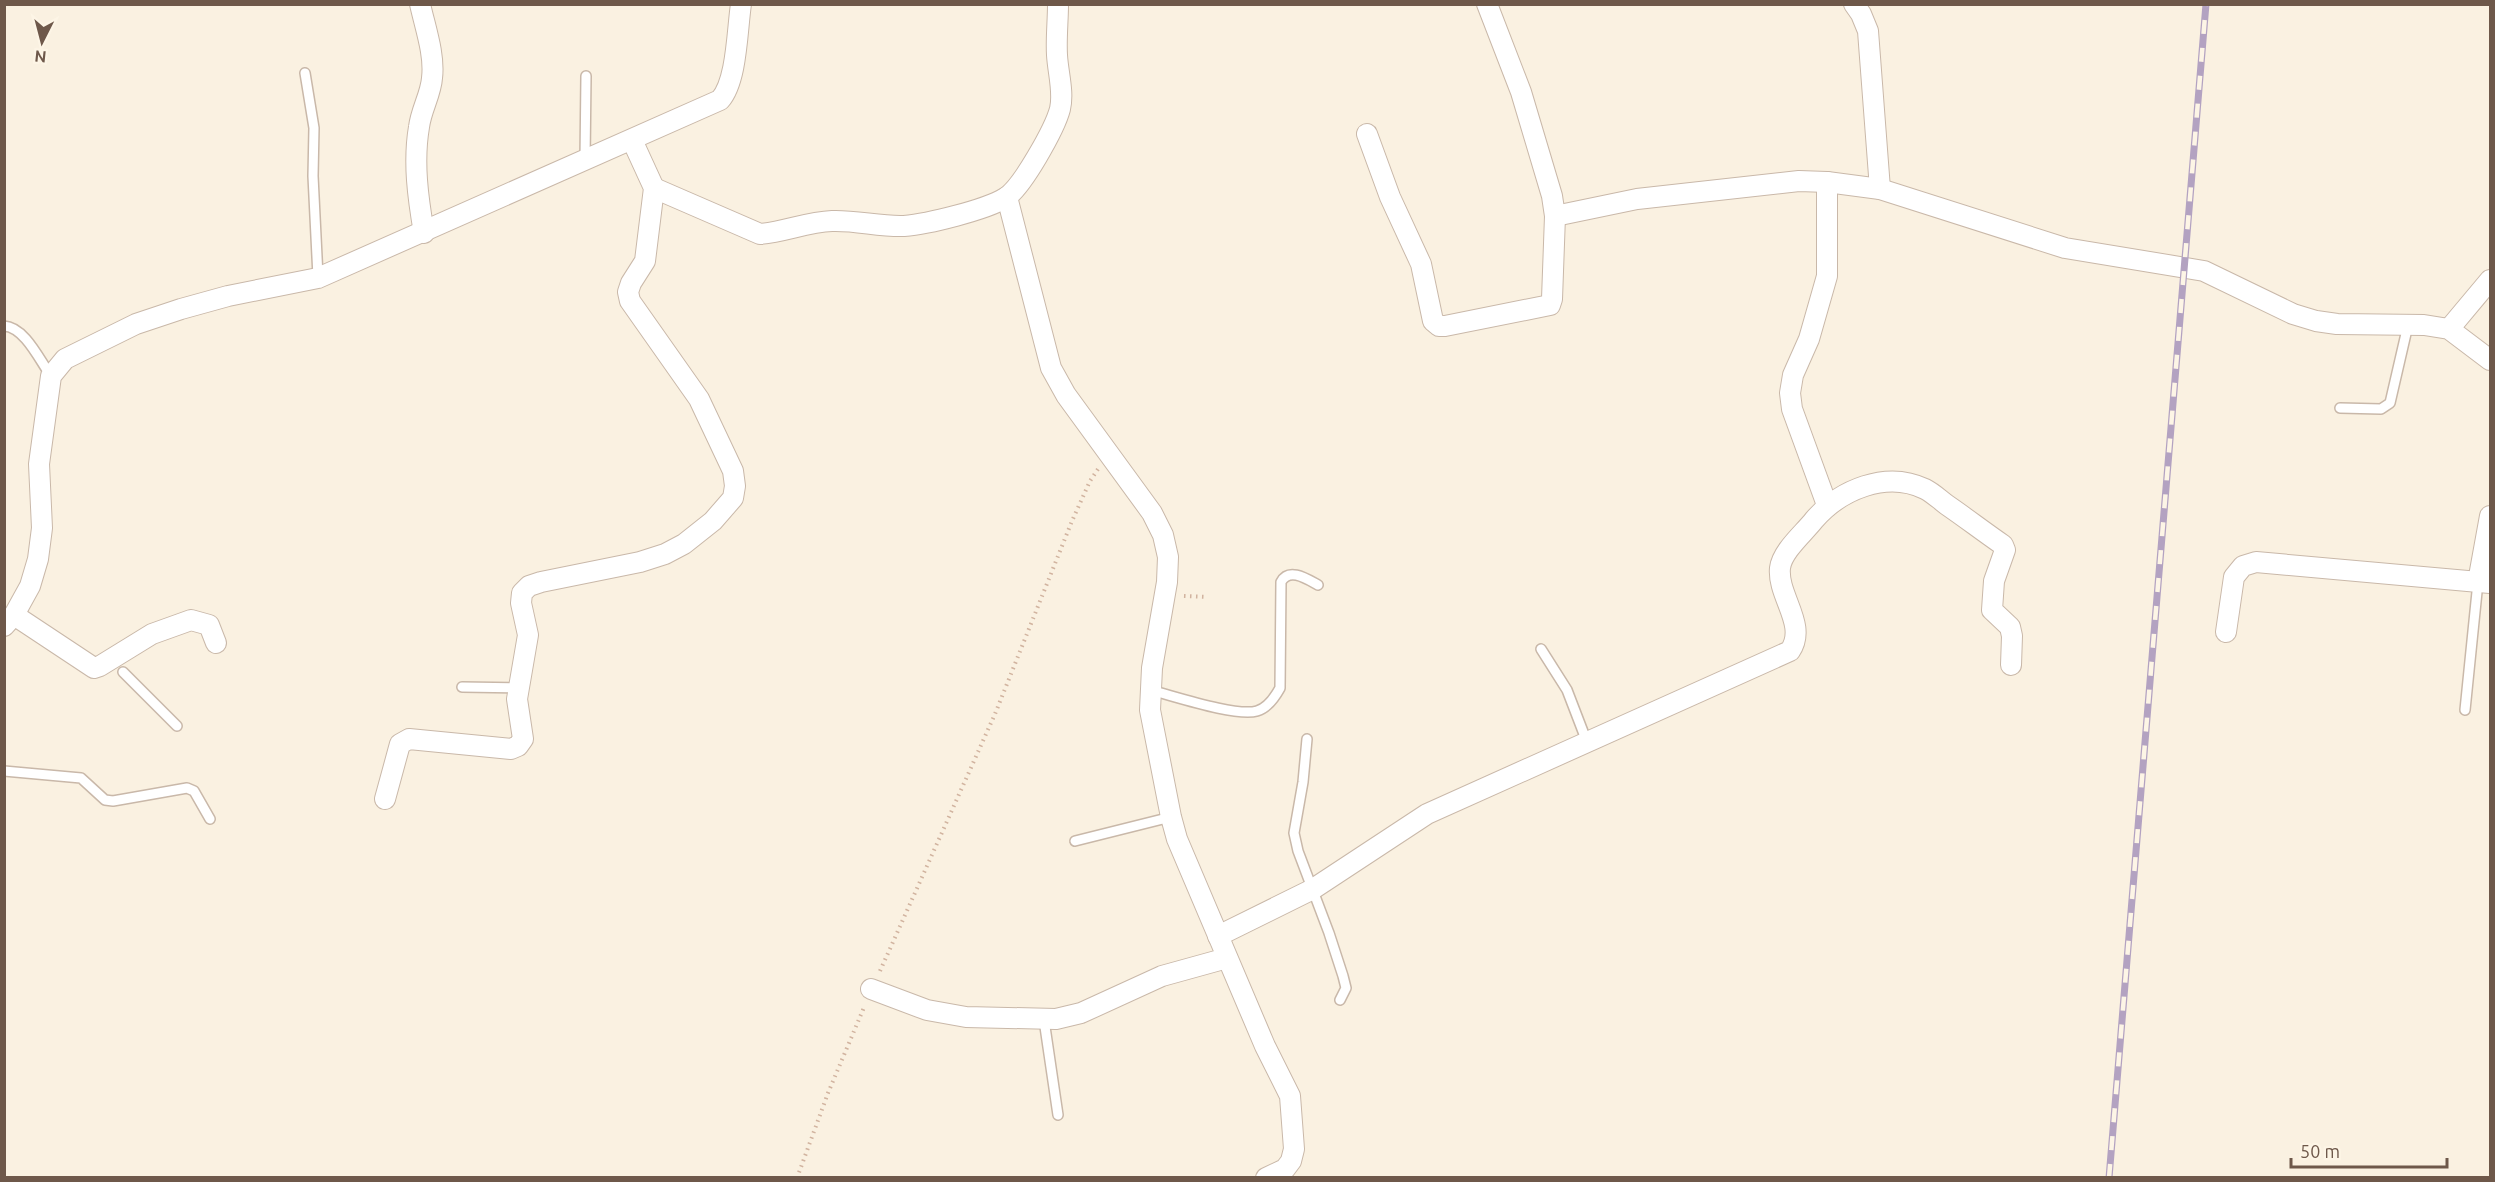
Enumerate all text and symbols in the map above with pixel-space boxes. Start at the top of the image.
north arrow [12,12,72,72]
text: N [34,47,47,66]
scale bar [2291,1131,2447,1169]
text: 50 m [2300,1141,2340,1161]

